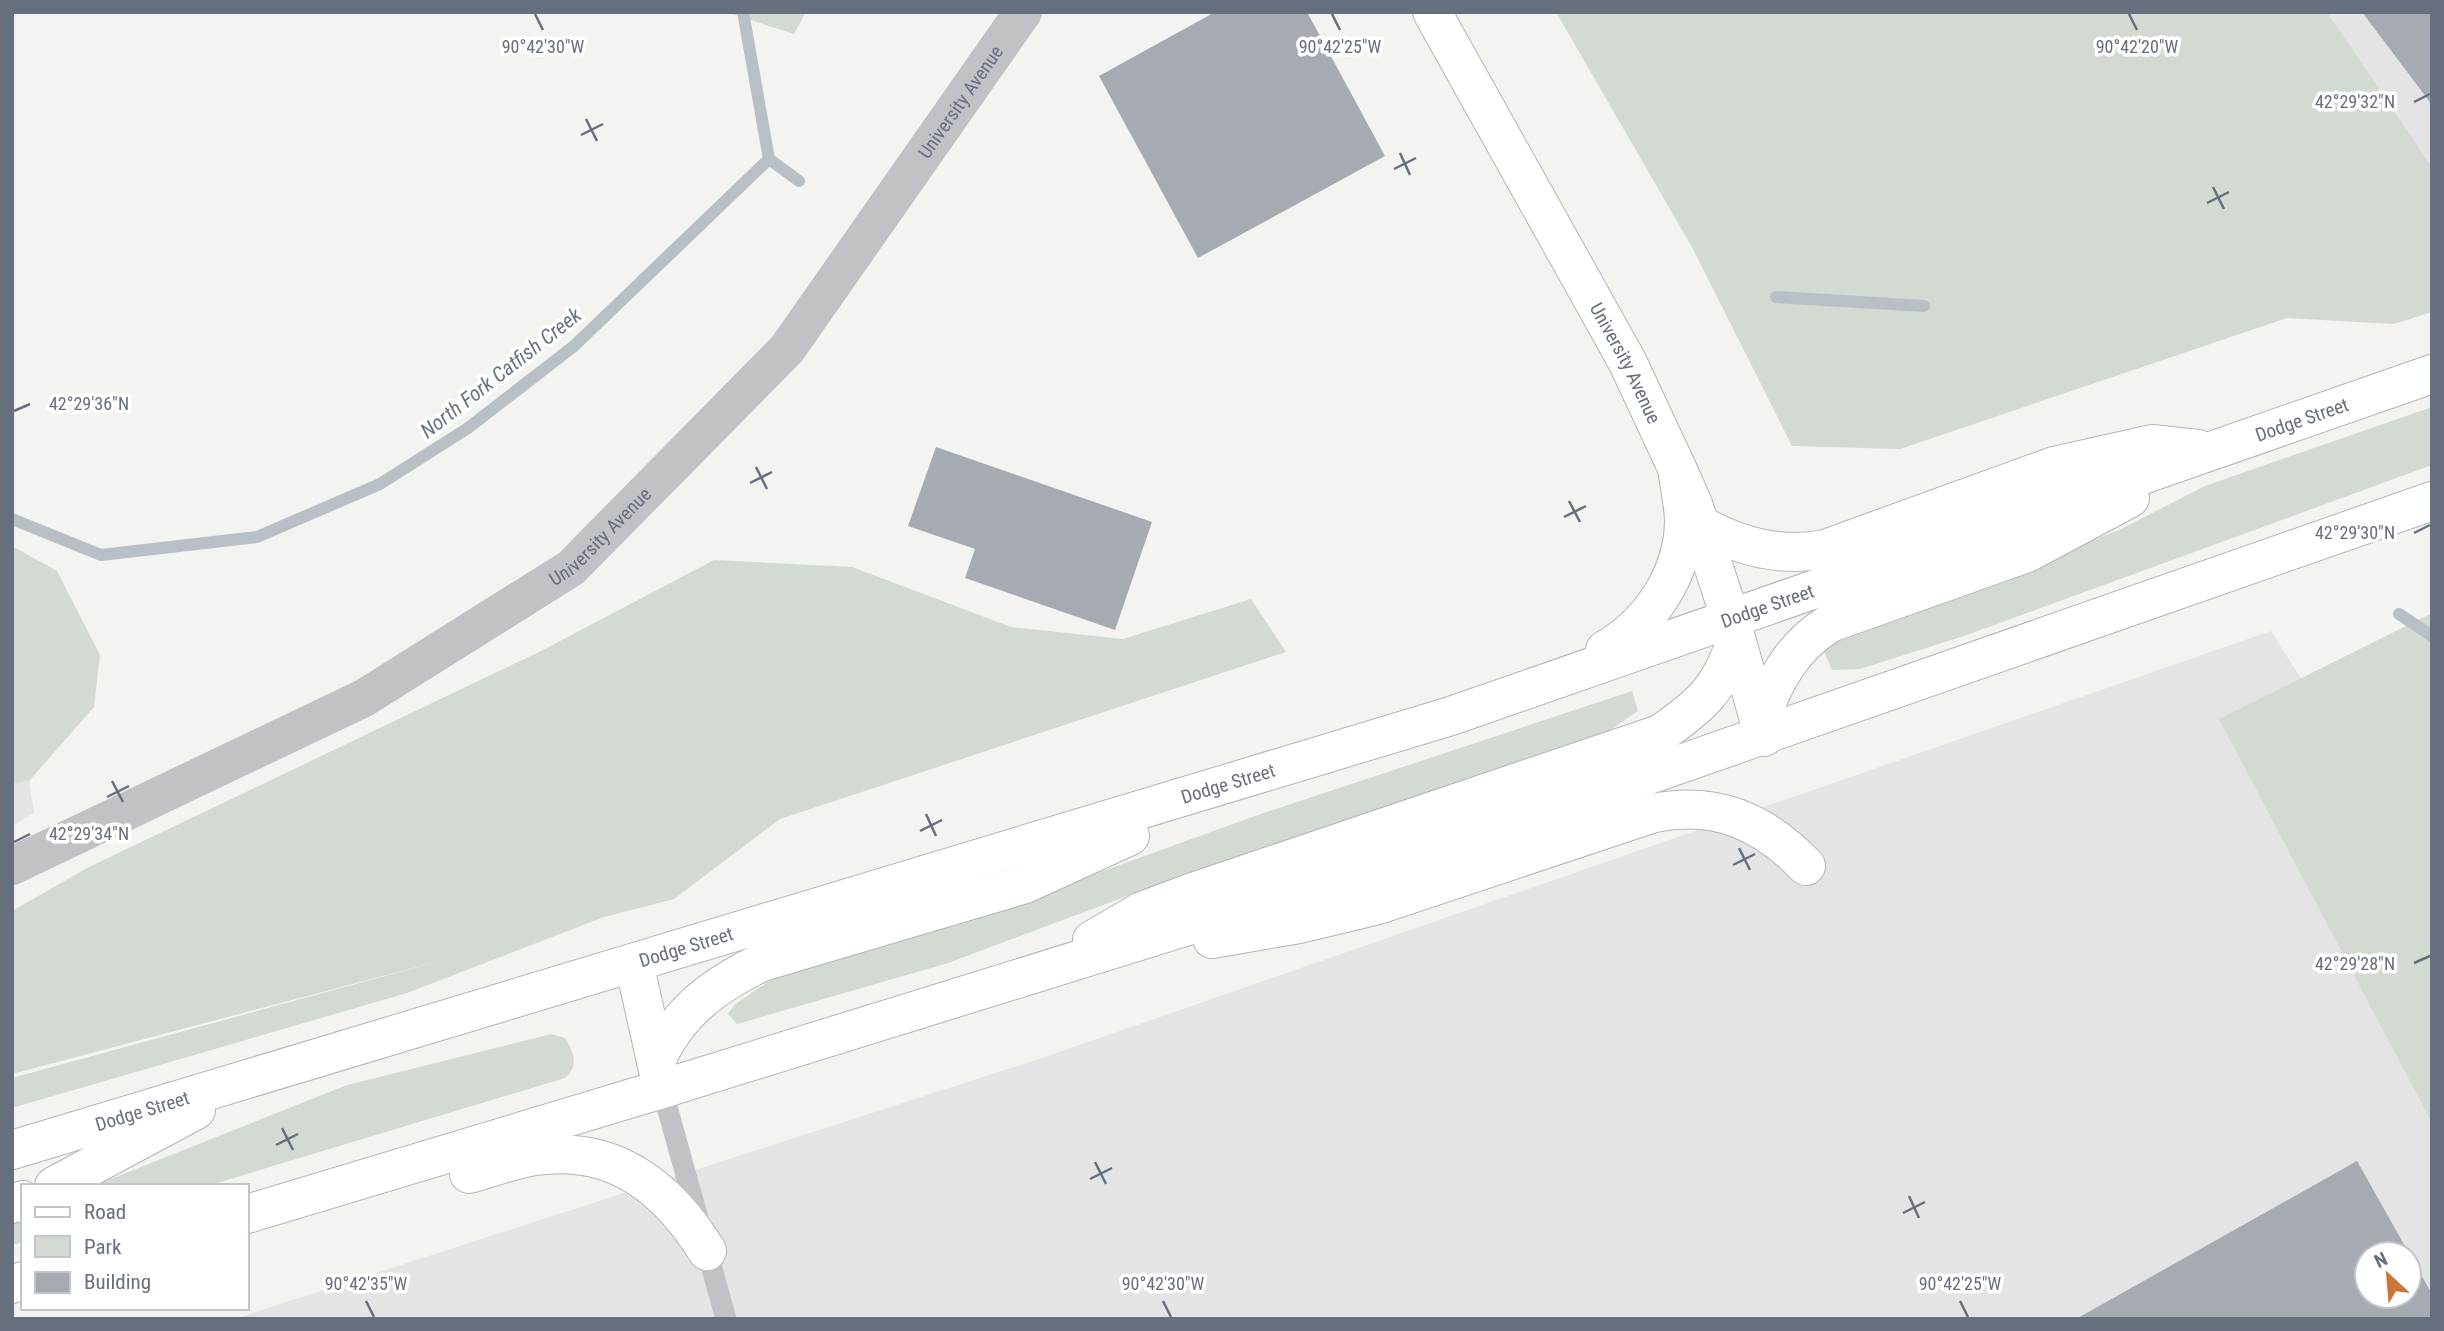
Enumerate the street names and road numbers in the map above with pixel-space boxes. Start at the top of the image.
street label: University Avenue [913,41,1008,163]
street label: University Avenue [1585,299,1666,427]
street label: Dodge Street [2252,393,2352,447]
street label: University Avenue [545,483,656,591]
street label: Dodge Street [1718,579,1817,633]
street label: Dodge Street [1178,759,1278,809]
street label: Dodge Street [636,922,736,972]
street label: Dodge Street [93,1086,192,1136]

